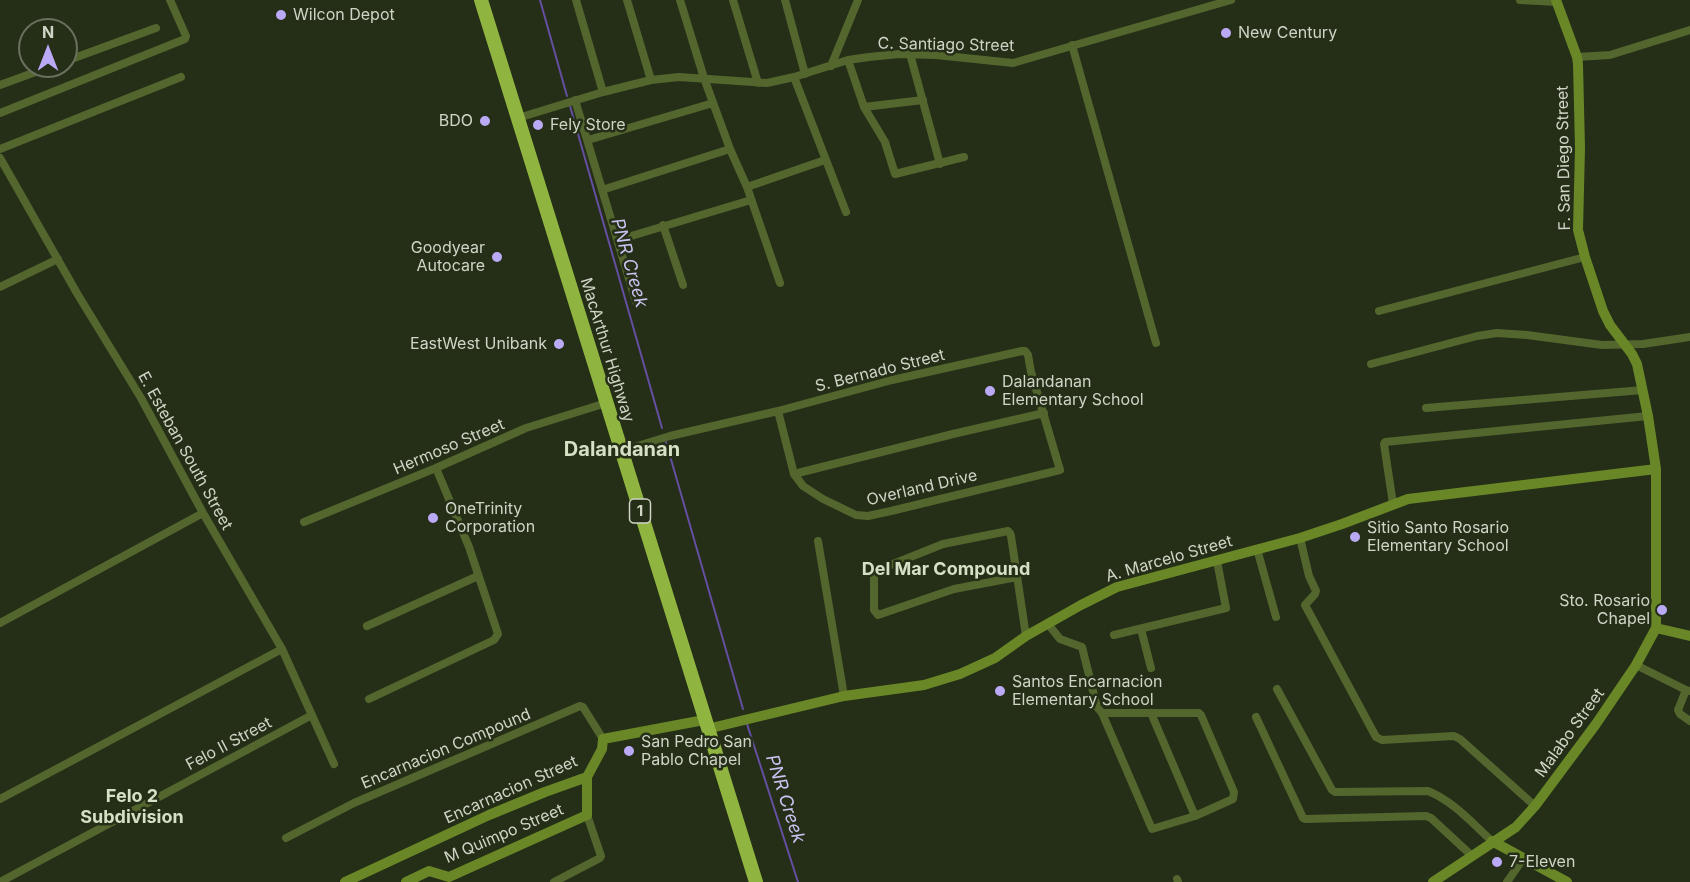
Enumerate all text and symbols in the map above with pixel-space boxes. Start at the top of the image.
place label: Wilcon Depot [293,5,395,25]
marker: Wilcon Depot [274,8,288,22]
north arrow [18,18,78,78]
text: N [42,22,54,42]
place label: New Century [1238,23,1337,43]
marker: New Century [1219,26,1233,40]
street label: C. Santiago Street [878,34,1014,56]
street label: F. San Diego Street [1553,85,1575,231]
place label: BDO [439,111,473,131]
marker: BDO [478,114,492,128]
place label: Fely Store [550,115,626,135]
marker: Fely Store [531,118,545,132]
water label: PNR Creek [606,216,652,310]
place label: Goodyear Autocare [411,238,485,276]
marker: Goodyear Autocare [490,250,504,264]
street label: MacArthur Highway [576,276,638,424]
place label: EastWest Unibank [410,334,547,354]
marker: EastWest Unibank [552,337,566,351]
street label: S. Bernado Street [813,346,947,396]
street label: E. Esteban South Street [134,369,236,533]
place label: Dalandanan Elementary School [1002,372,1144,410]
marker: Dalandanan Elementary School [983,384,997,398]
street label: Hermoso Street [391,415,507,479]
district label: Dalandanan [564,438,680,462]
street label: Overland Drive [865,466,979,510]
place label: OneTrinity Corporation [445,499,535,537]
road number: 1 [630,499,650,523]
marker: OneTrinity Corporation [426,511,440,525]
place label: Sitio Santo Rosario Elementary School [1367,518,1509,556]
marker: Sitio Santo Rosario Elementary School [1348,530,1362,544]
street label: A. Marcelo Street [1103,532,1235,586]
district label: Del Mar Compound [862,559,1030,581]
place label: Sto. Rosario Chapel [1559,591,1650,629]
marker: Sto. Rosario Chapel [1655,603,1669,617]
place label: Santos Encarnacion Elementary School [1012,672,1162,710]
marker: Santos Encarnacion Elementary School [993,684,1007,698]
street label: Malabo Street [1531,685,1609,781]
street label: Encarnacion Compound [358,705,534,793]
street label: Felo II Street [183,713,275,775]
place label: San Pedro San Pablo Chapel [641,732,752,770]
marker: San Pedro San Pablo Chapel [622,744,636,758]
street label: Encarnacion Street [441,752,581,828]
water label: PNR Creek [761,752,809,846]
district label: Felo 2 Subdivision [80,786,184,828]
street label: M Quimpo Street [442,800,566,868]
place label: 7-Eleven [1509,852,1575,872]
marker: 7-Eleven [1490,855,1504,869]

